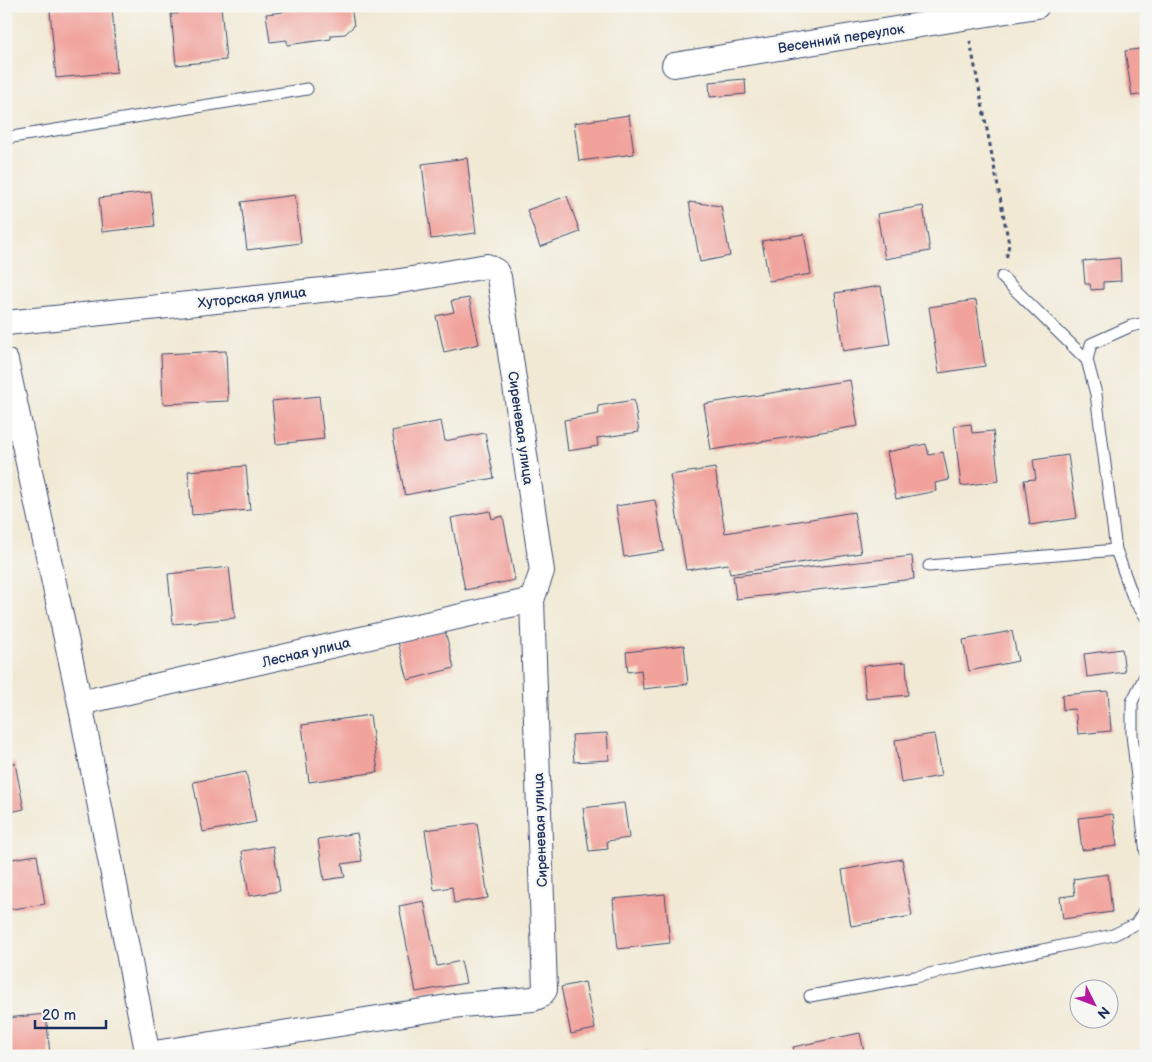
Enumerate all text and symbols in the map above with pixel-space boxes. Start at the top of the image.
street label: Весенний переулок [777,20,906,57]
street label: Хуторская улица [197,283,308,312]
street label: Сиреневая улица [504,370,537,487]
street label: Лесная улица [259,634,353,671]
street label: Сиреневая улица [530,772,551,888]
north arrow [1070,980,1120,1030]
scale bar [35,997,106,1029]
text: N [1093,1003,1113,1022]
text: 20 m [42,1006,76,1025]

